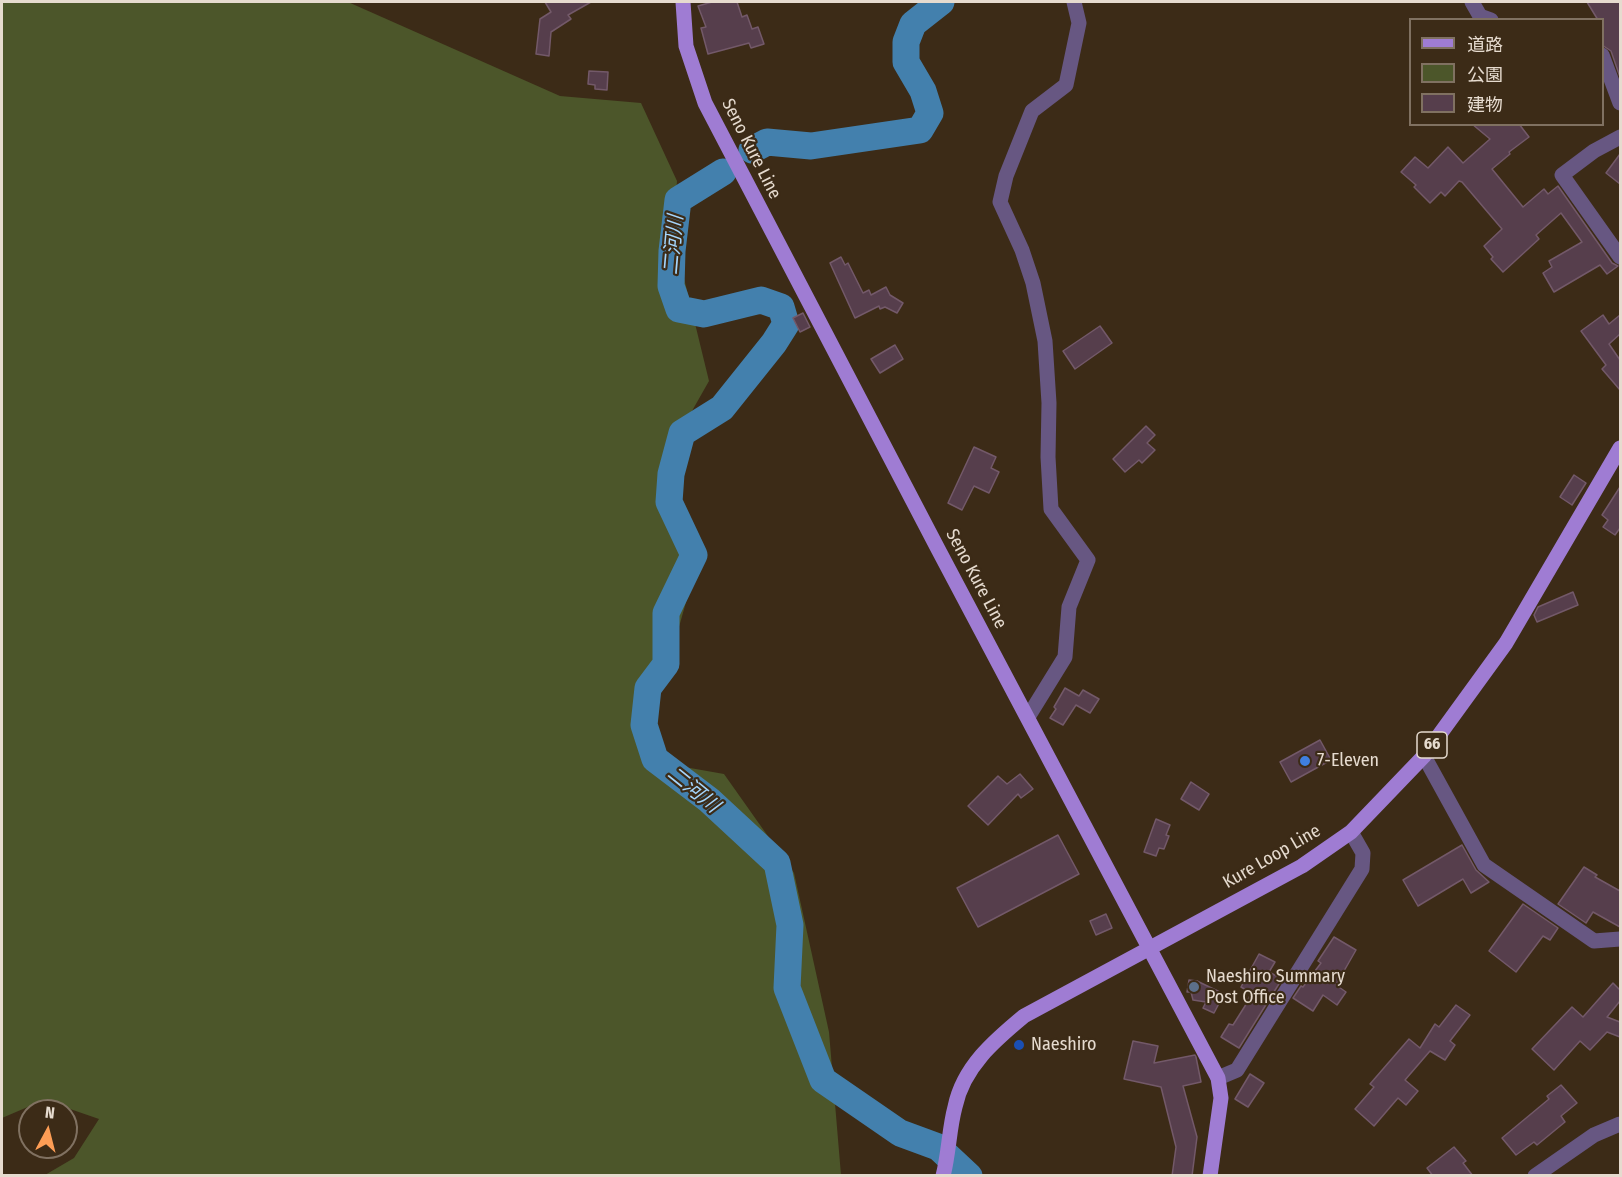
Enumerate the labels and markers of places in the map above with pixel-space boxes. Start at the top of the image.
place label: 7-Eleven [1317,750,1379,772]
marker: 7-Eleven [1298,754,1312,768]
place label: Naeshiro Summary Post Office [1206,966,1345,1008]
marker: Naeshiro Summary Post Office [1187,980,1201,994]
place label: Naeshiro [1031,1034,1097,1056]
marker: Naeshiro [1012,1038,1026,1052]

